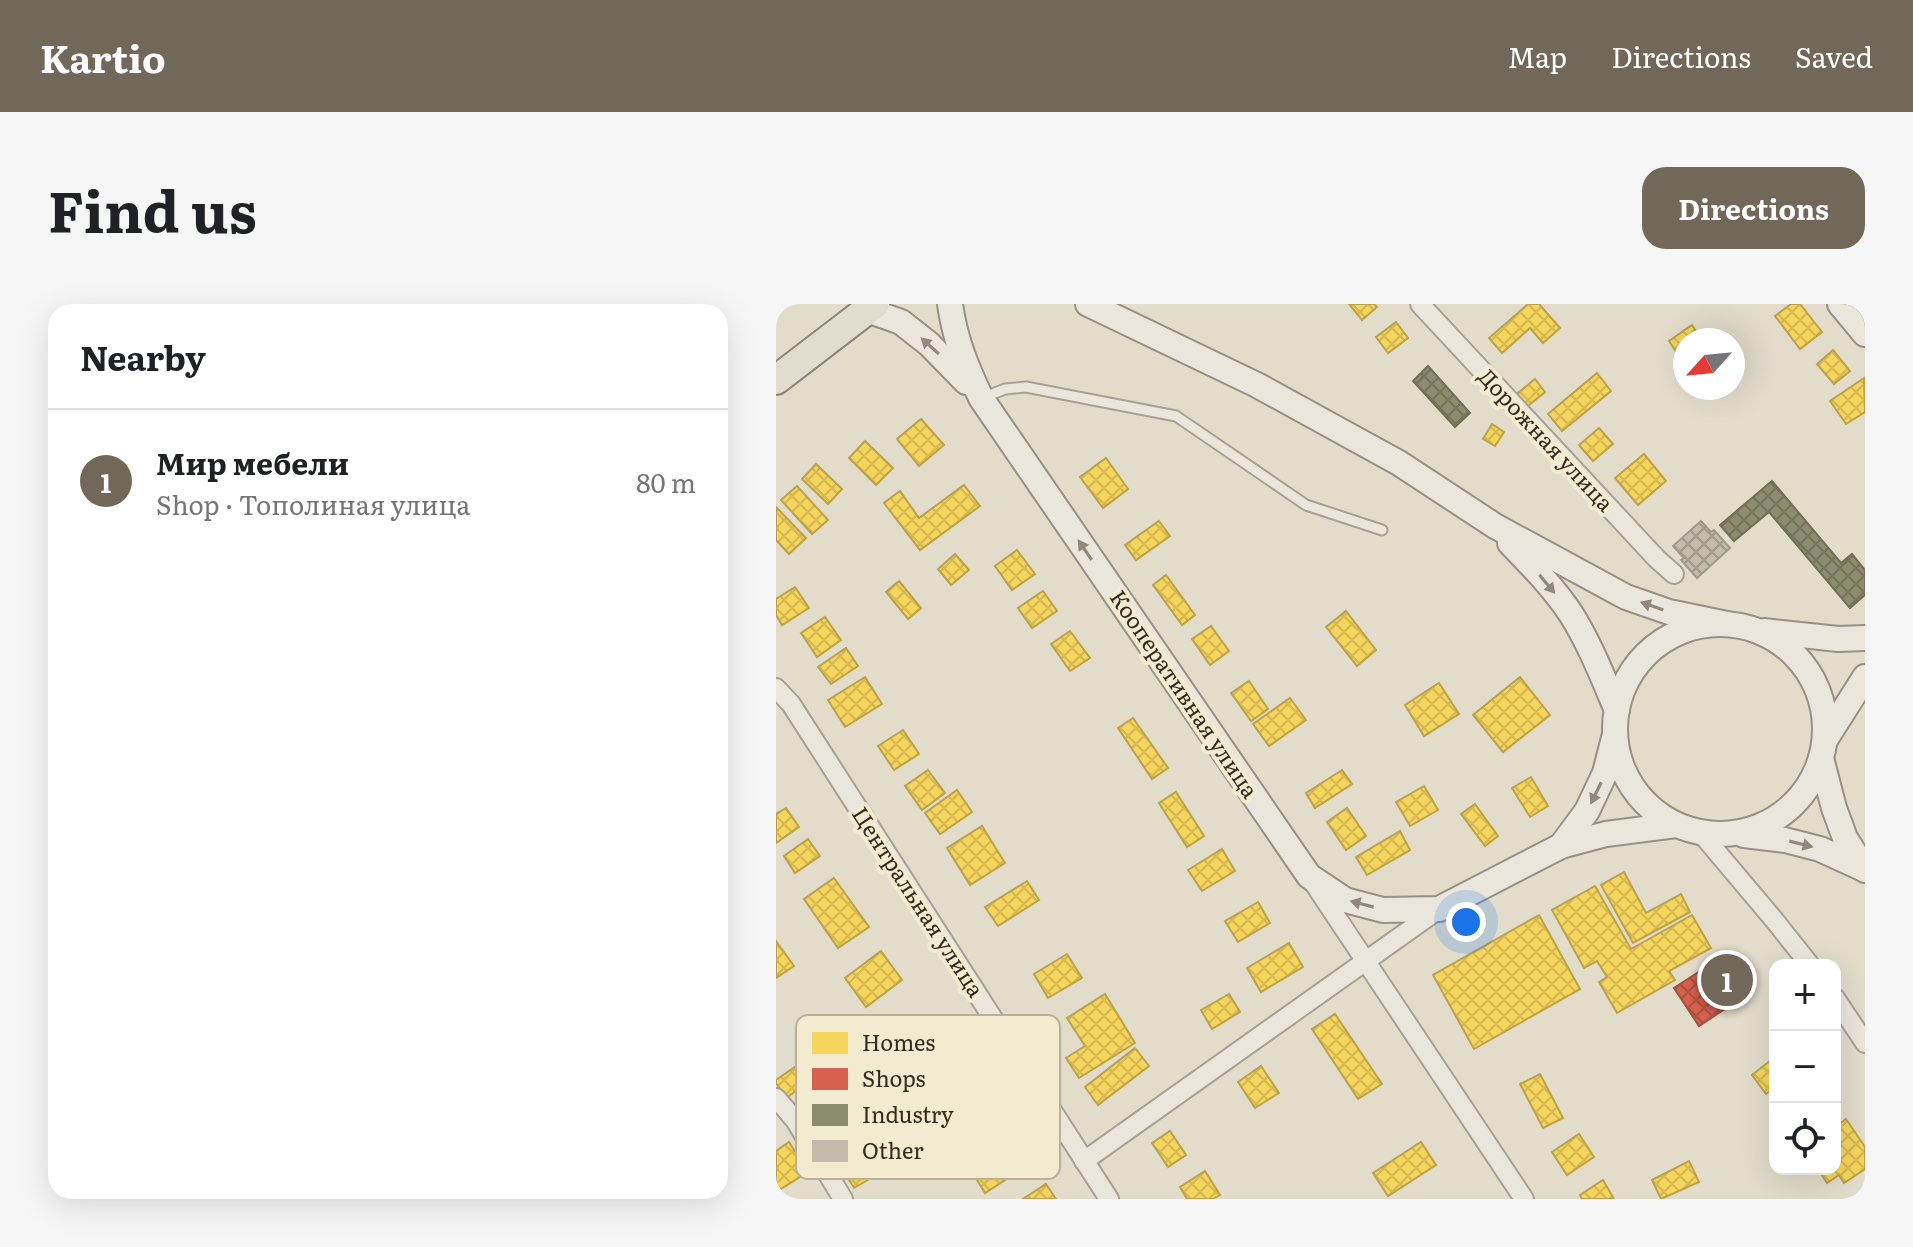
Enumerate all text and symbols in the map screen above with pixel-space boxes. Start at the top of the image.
text: Kartio [40,28,166,85]
text: Map [1508,35,1567,77]
text: Directions [1611,35,1751,77]
text: Saved [1795,35,1873,77]
text: Find us [48,167,257,250]
button: Directions [1642,167,1865,249]
north arrow [1673,328,1745,400]
text: Nearby [80,331,206,381]
one-way arrow [921,337,940,355]
street label: Дорожная улица [1472,360,1622,518]
text: Мир мебели [156,440,349,484]
text: 1 [101,462,111,501]
text: 80 m [636,462,696,501]
text: Shop · Тополиная улица [156,484,470,523]
one-way arrow [1078,539,1093,560]
one-way arrow [1539,574,1555,594]
street label: Кооперативная улица [1103,582,1268,804]
one-way arrow [1640,599,1664,611]
one-way arrow [1589,782,1602,805]
street label: Центральная улица [845,799,993,1003]
one-way arrow [1789,839,1814,851]
one-way arrow [1349,898,1374,910]
your location [1446,902,1486,942]
pin: 1 [1701,950,1753,1010]
map controls [1769,959,1841,1175]
button: + [1769,959,1841,1031]
legend [796,1015,1060,1179]
text: Homes [862,1025,935,1058]
button: − [1769,1031,1841,1103]
text: Shops [862,1061,926,1094]
text: Industry [862,1097,954,1130]
button: locate [1769,1103,1841,1175]
text: Other [862,1133,924,1166]

